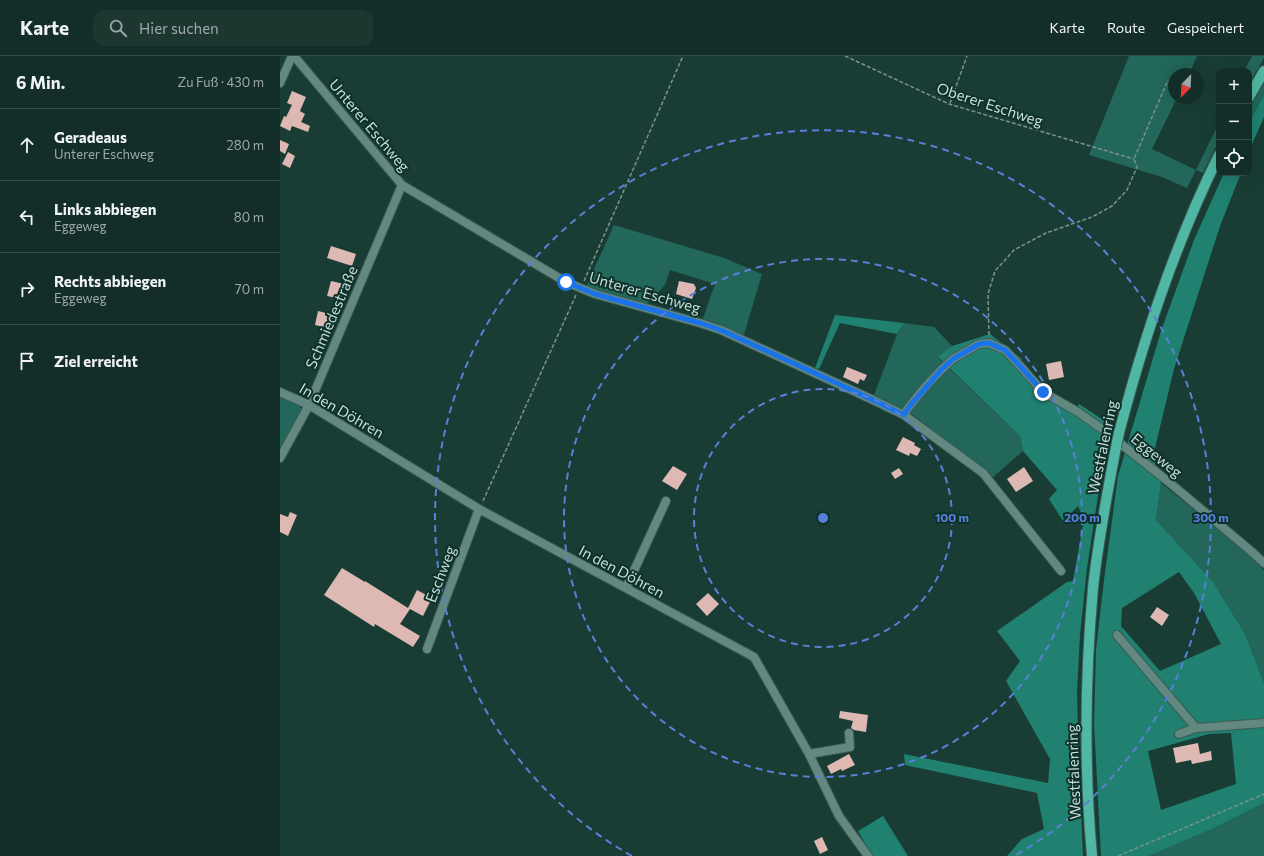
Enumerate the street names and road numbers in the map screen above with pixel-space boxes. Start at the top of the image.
street label: Unterer Eschweg [326,75,414,175]
street label: Oberer Eschweg [934,78,1046,130]
street label: Schmiedestraße [301,263,361,371]
street label: Unterer Eschweg [587,267,703,317]
street label: In den Döhren [297,379,387,441]
street label: Westfalenring [1083,398,1121,496]
street label: Eggeweg [1128,429,1186,481]
street label: In den Döhren [576,541,668,601]
street label: Eschweg [421,543,459,605]
street label: Westfalenring [1062,724,1084,820]

